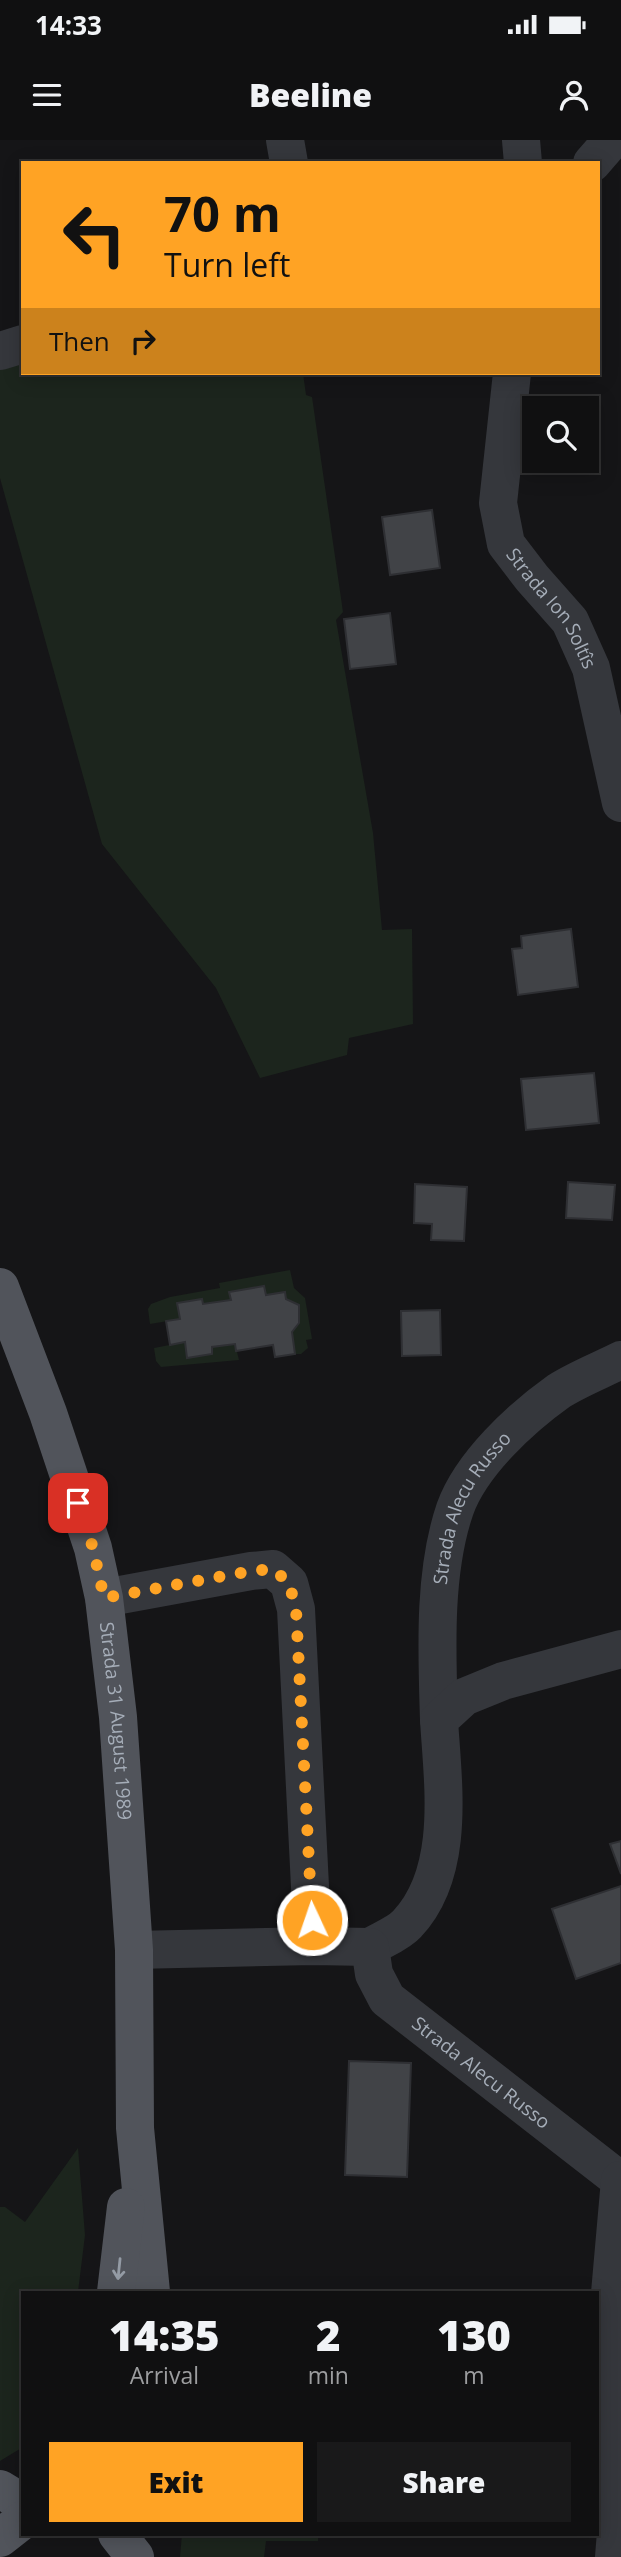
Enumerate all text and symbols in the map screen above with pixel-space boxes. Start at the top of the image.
text: 14:33 [35,7,102,43]
text: Beeline [249,73,372,116]
icon: menu [28,76,66,114]
icon: person [555,76,593,114]
text: 70 m [164,180,281,246]
icon: left [49,189,140,280]
text: Turn left [164,243,290,286]
icon: right [124,322,162,360]
text: Then [49,323,110,359]
map controls [522,396,599,473]
button: search [522,396,599,473]
street label: Strada Ion Soltîs [500,542,603,673]
street label: Strada Alecu Russo [427,1425,517,1586]
pin [48,1473,108,1533]
icon: arrive [59,1484,97,1522]
street label: Strada 31 August 1989 [94,1620,138,1821]
position arrow [275,1883,349,1957]
street label: Strada Alecu Russo [407,2010,556,2134]
one-way arrow [113,2257,126,2280]
text: 14:35 [109,2306,220,2363]
text: 2 [316,2306,341,2363]
text: 130 [437,2306,511,2363]
text: Arrival [130,2359,199,2391]
text: min [308,2359,349,2391]
text: m [463,2359,485,2391]
button: Exit [49,2442,303,2522]
button: Share [317,2442,571,2522]

